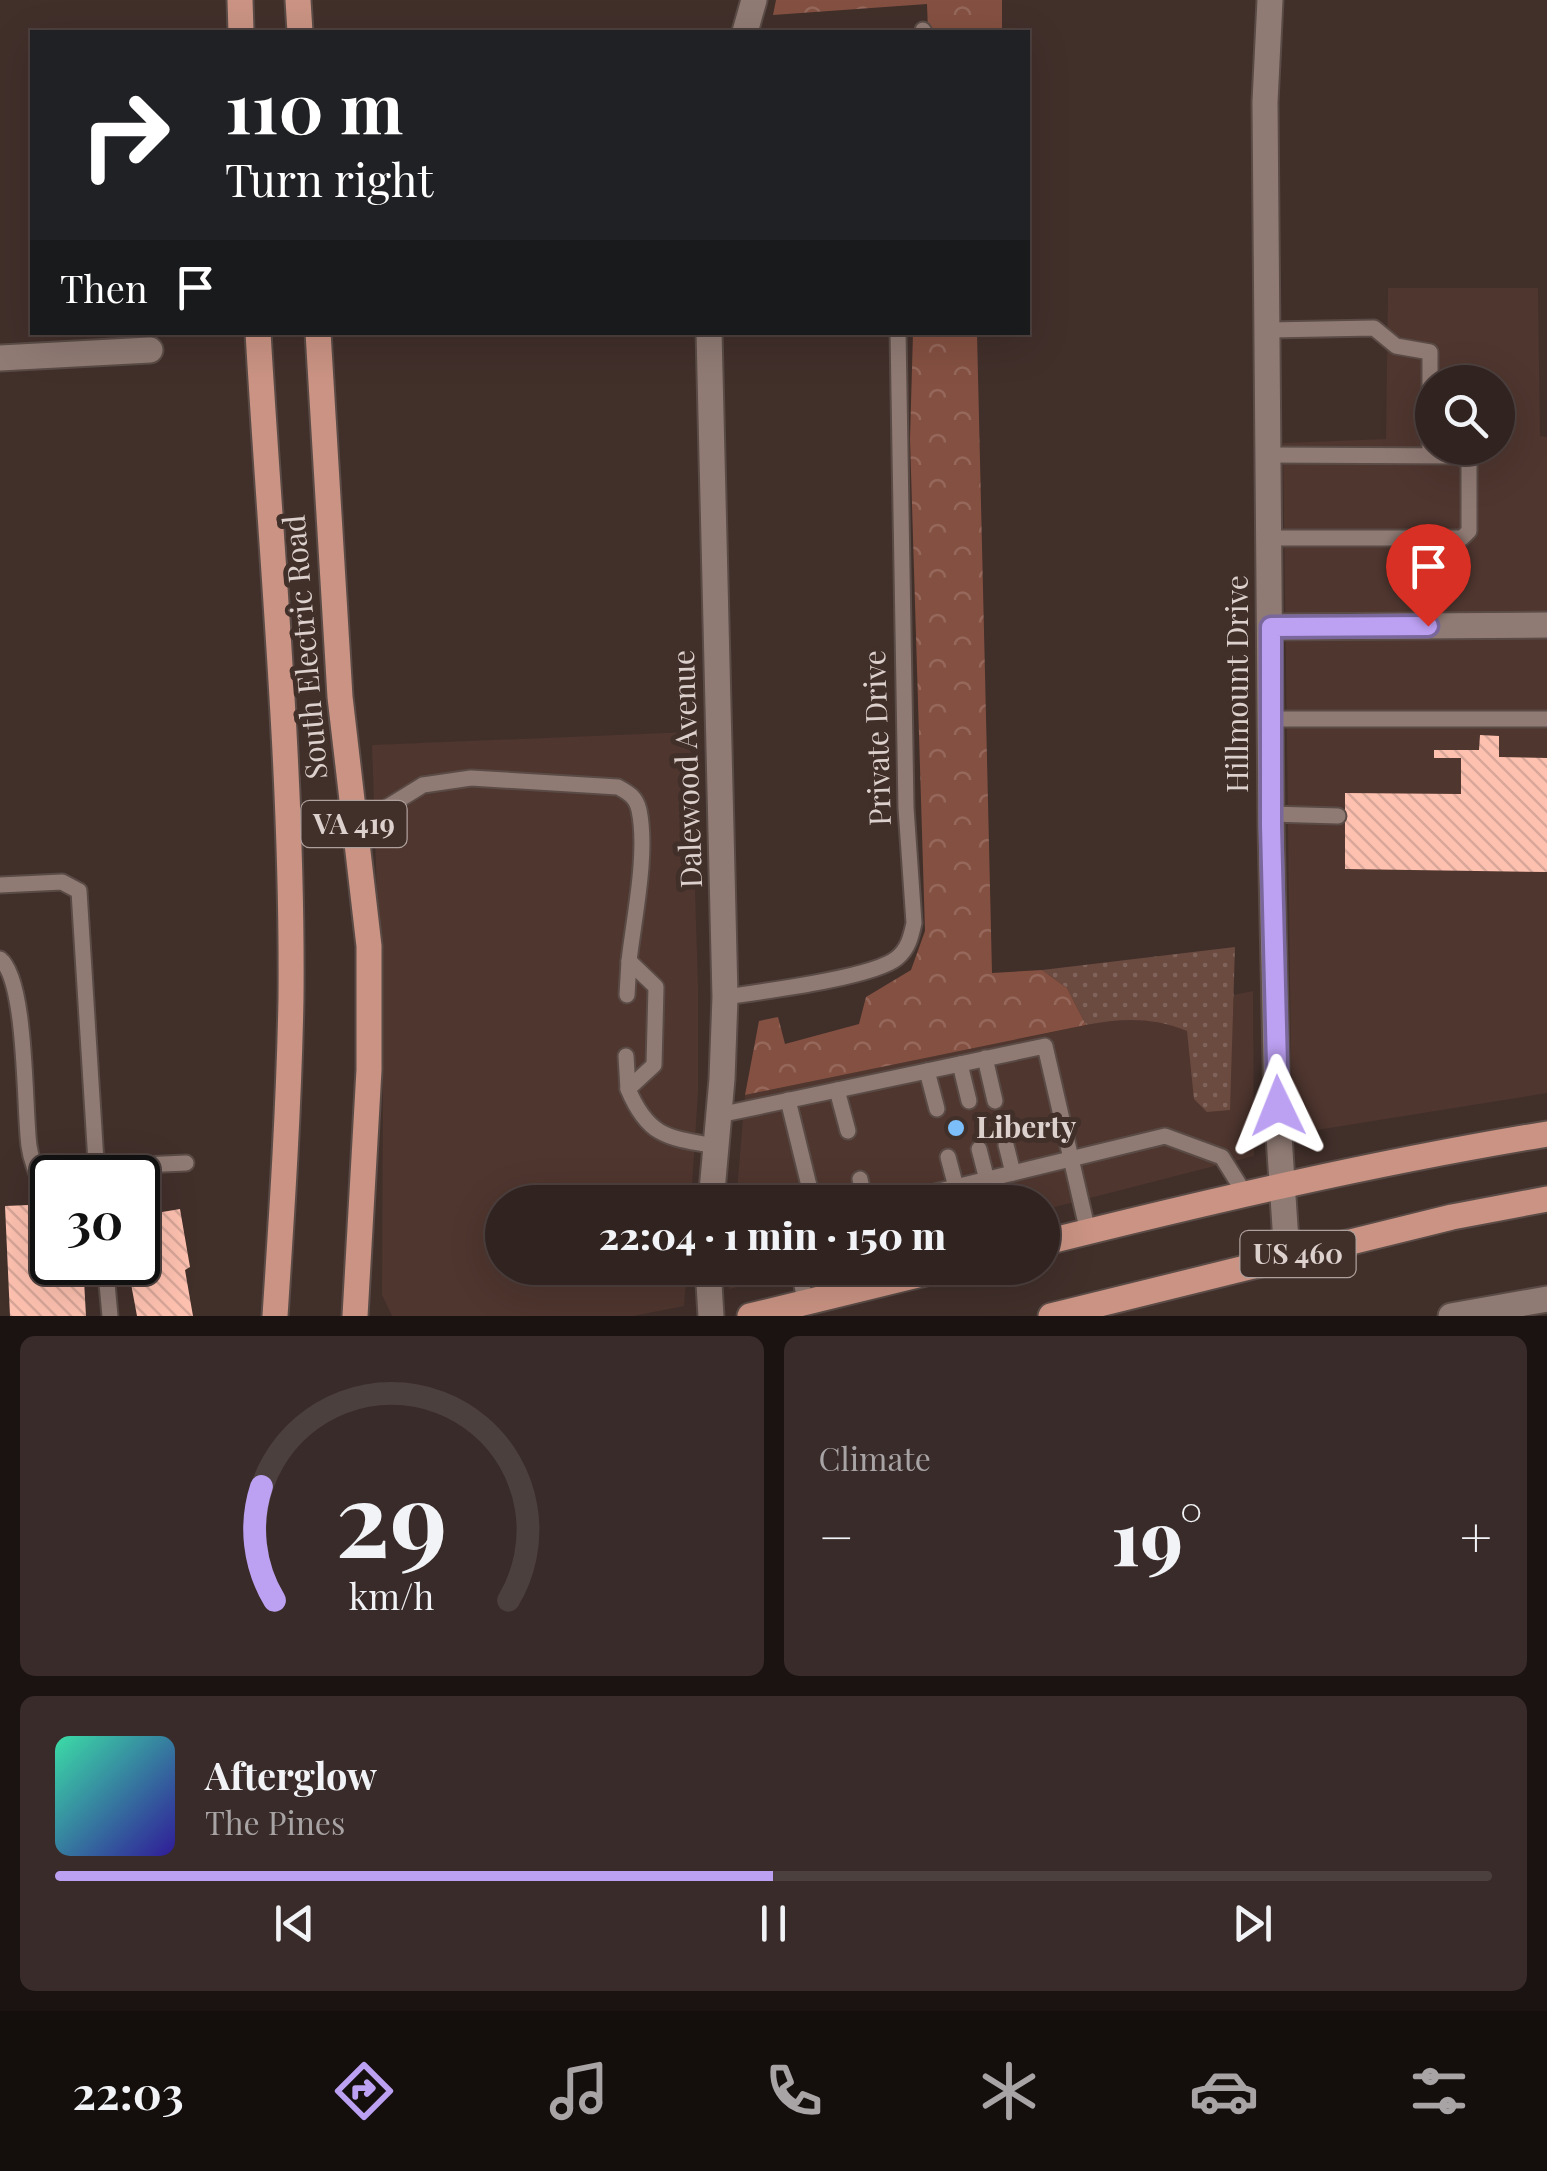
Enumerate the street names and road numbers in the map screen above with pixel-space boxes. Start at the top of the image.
street label: South Electric Road [273,513,335,781]
street label: Hillmount Drive [1216,575,1256,793]
street label: Dalewood Avenue [662,649,710,889]
street label: Private Drive [853,650,899,827]
road number: VA 419 [302,801,406,847]
road number: US 460 [1240,1231,1356,1277]

